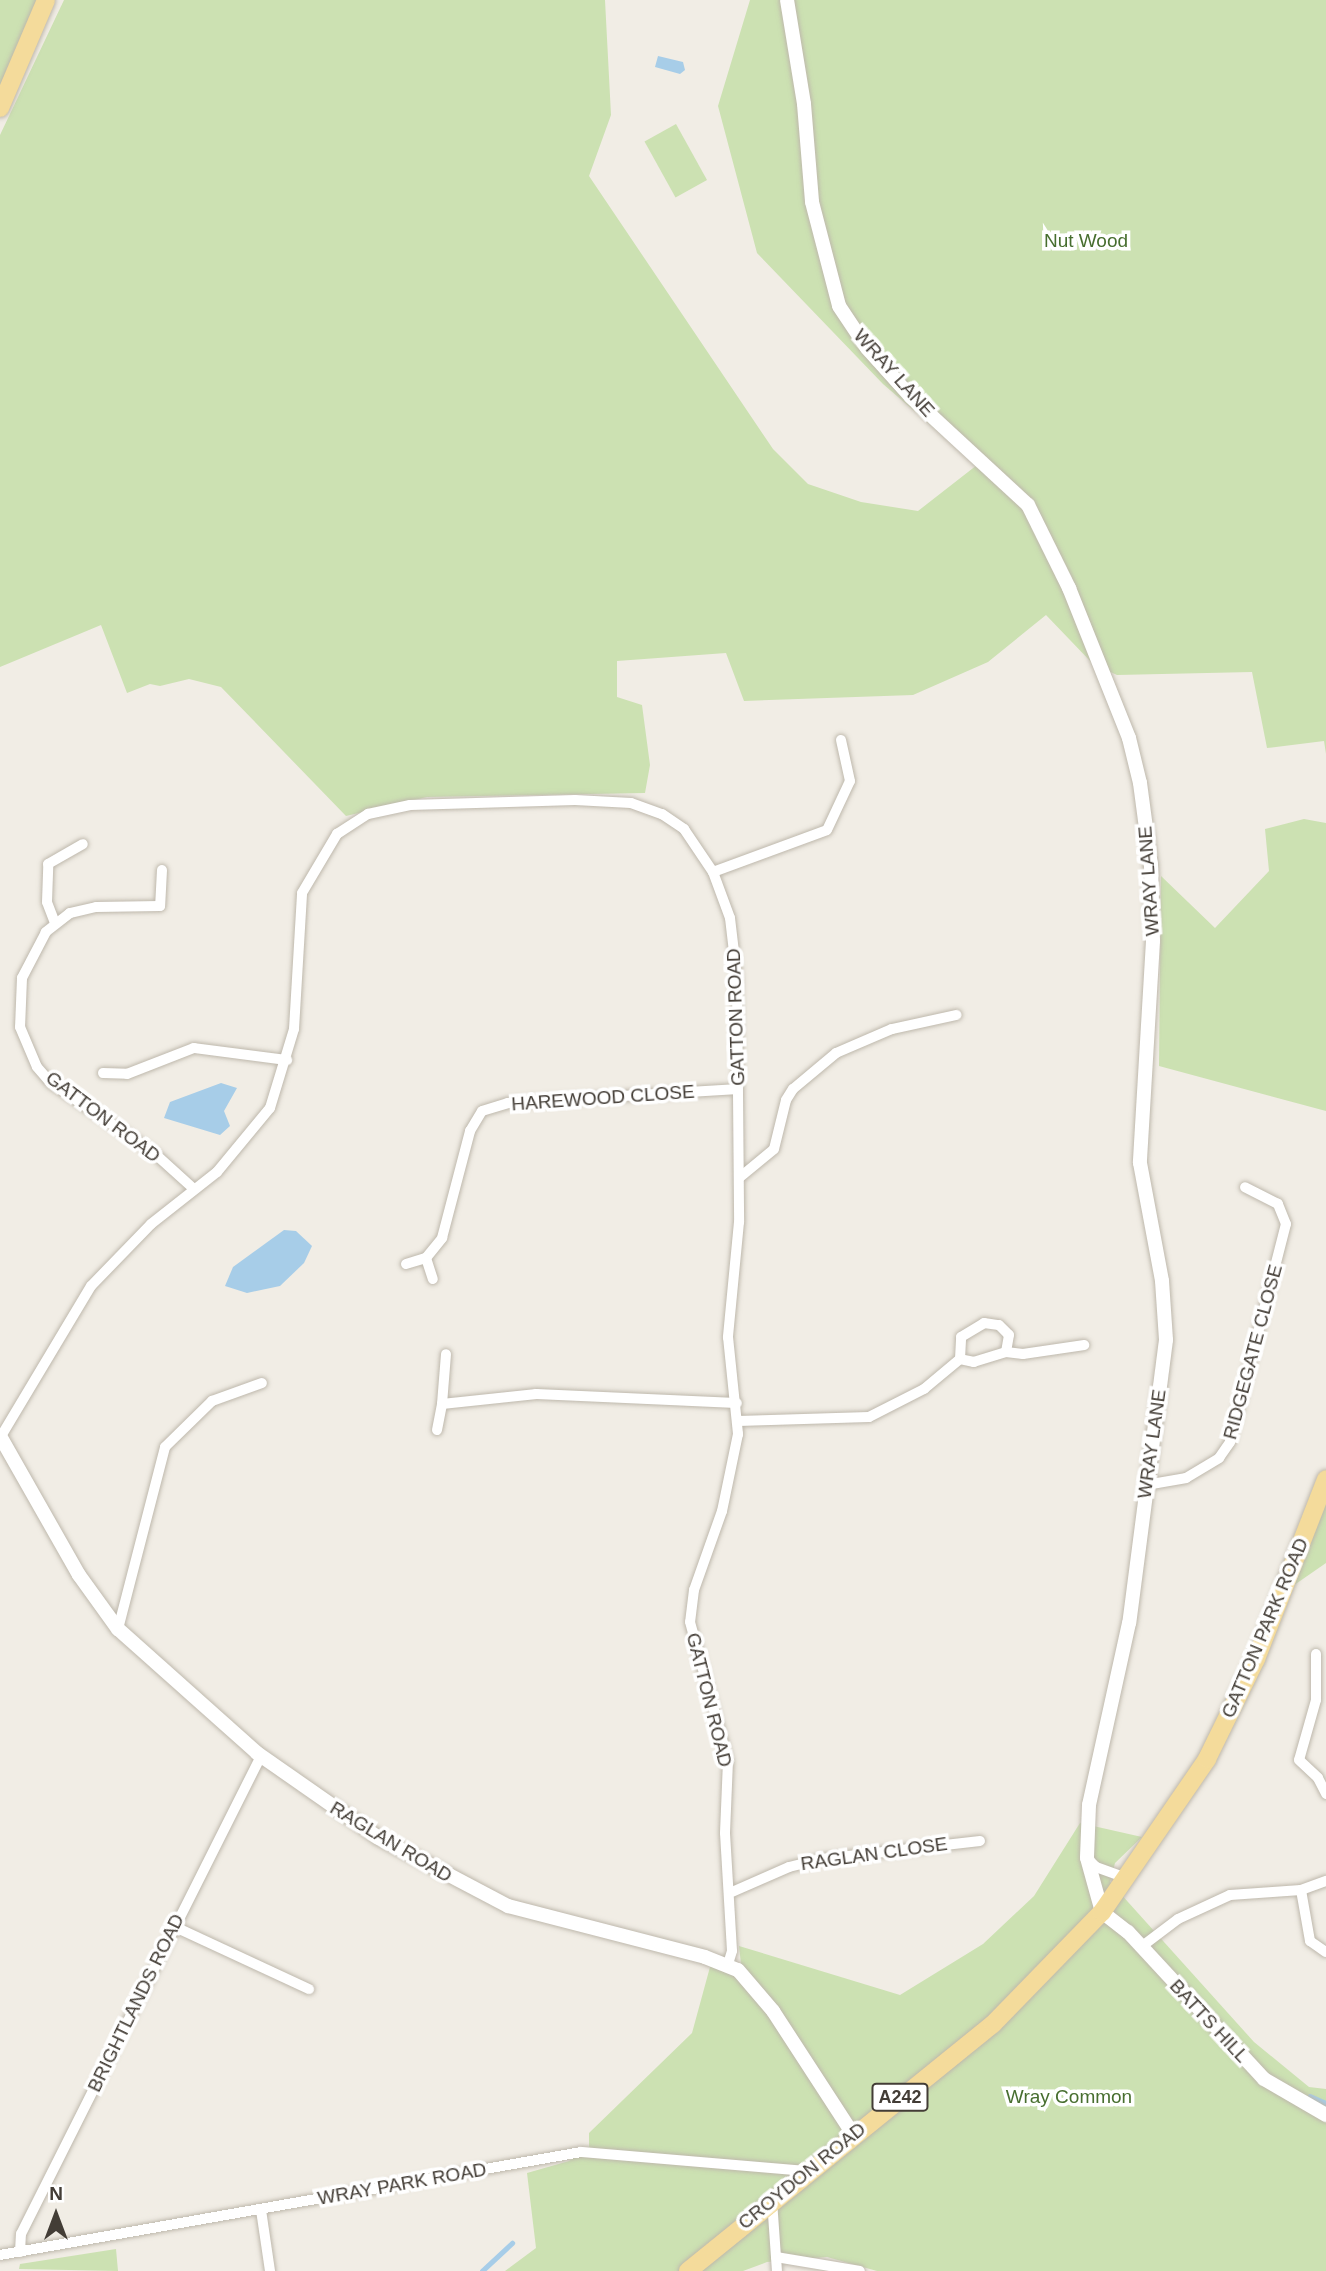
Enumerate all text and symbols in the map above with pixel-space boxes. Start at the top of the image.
park label: Nut Wood [1044,230,1128,252]
street label: WRAY LANE [849,324,939,422]
street label: WRAY LANE [1134,825,1164,937]
street label: GATTON ROAD [722,948,750,1086]
street label: GATTON ROAD [41,1066,165,1168]
street label: HAREWOOD CLOSE [511,1080,695,1116]
street label: RIDGEGATE CLOSE [1219,1262,1287,1442]
street label: WRAY LANE [1133,1388,1171,1500]
street label: GATTON PARK ROAD [1217,1535,1313,1721]
street label: GATTON ROAD [681,1630,737,1770]
street label: RAGLAN ROAD [326,1797,456,1887]
street label: RAGLAN CLOSE [799,1832,949,1876]
street label: BRIGHTLANDS ROAD [83,1910,189,2096]
street label: BATTS HILL [1165,1975,1253,2067]
road number: A242 [870,2082,930,2112]
park label: Wray Common [1006,2086,1132,2108]
street label: CROYDON ROAD [734,2118,870,2234]
street label: WRAY PARK ROAD [316,2158,488,2210]
north arrow [21,2180,91,2250]
text: N [49,2183,63,2204]

